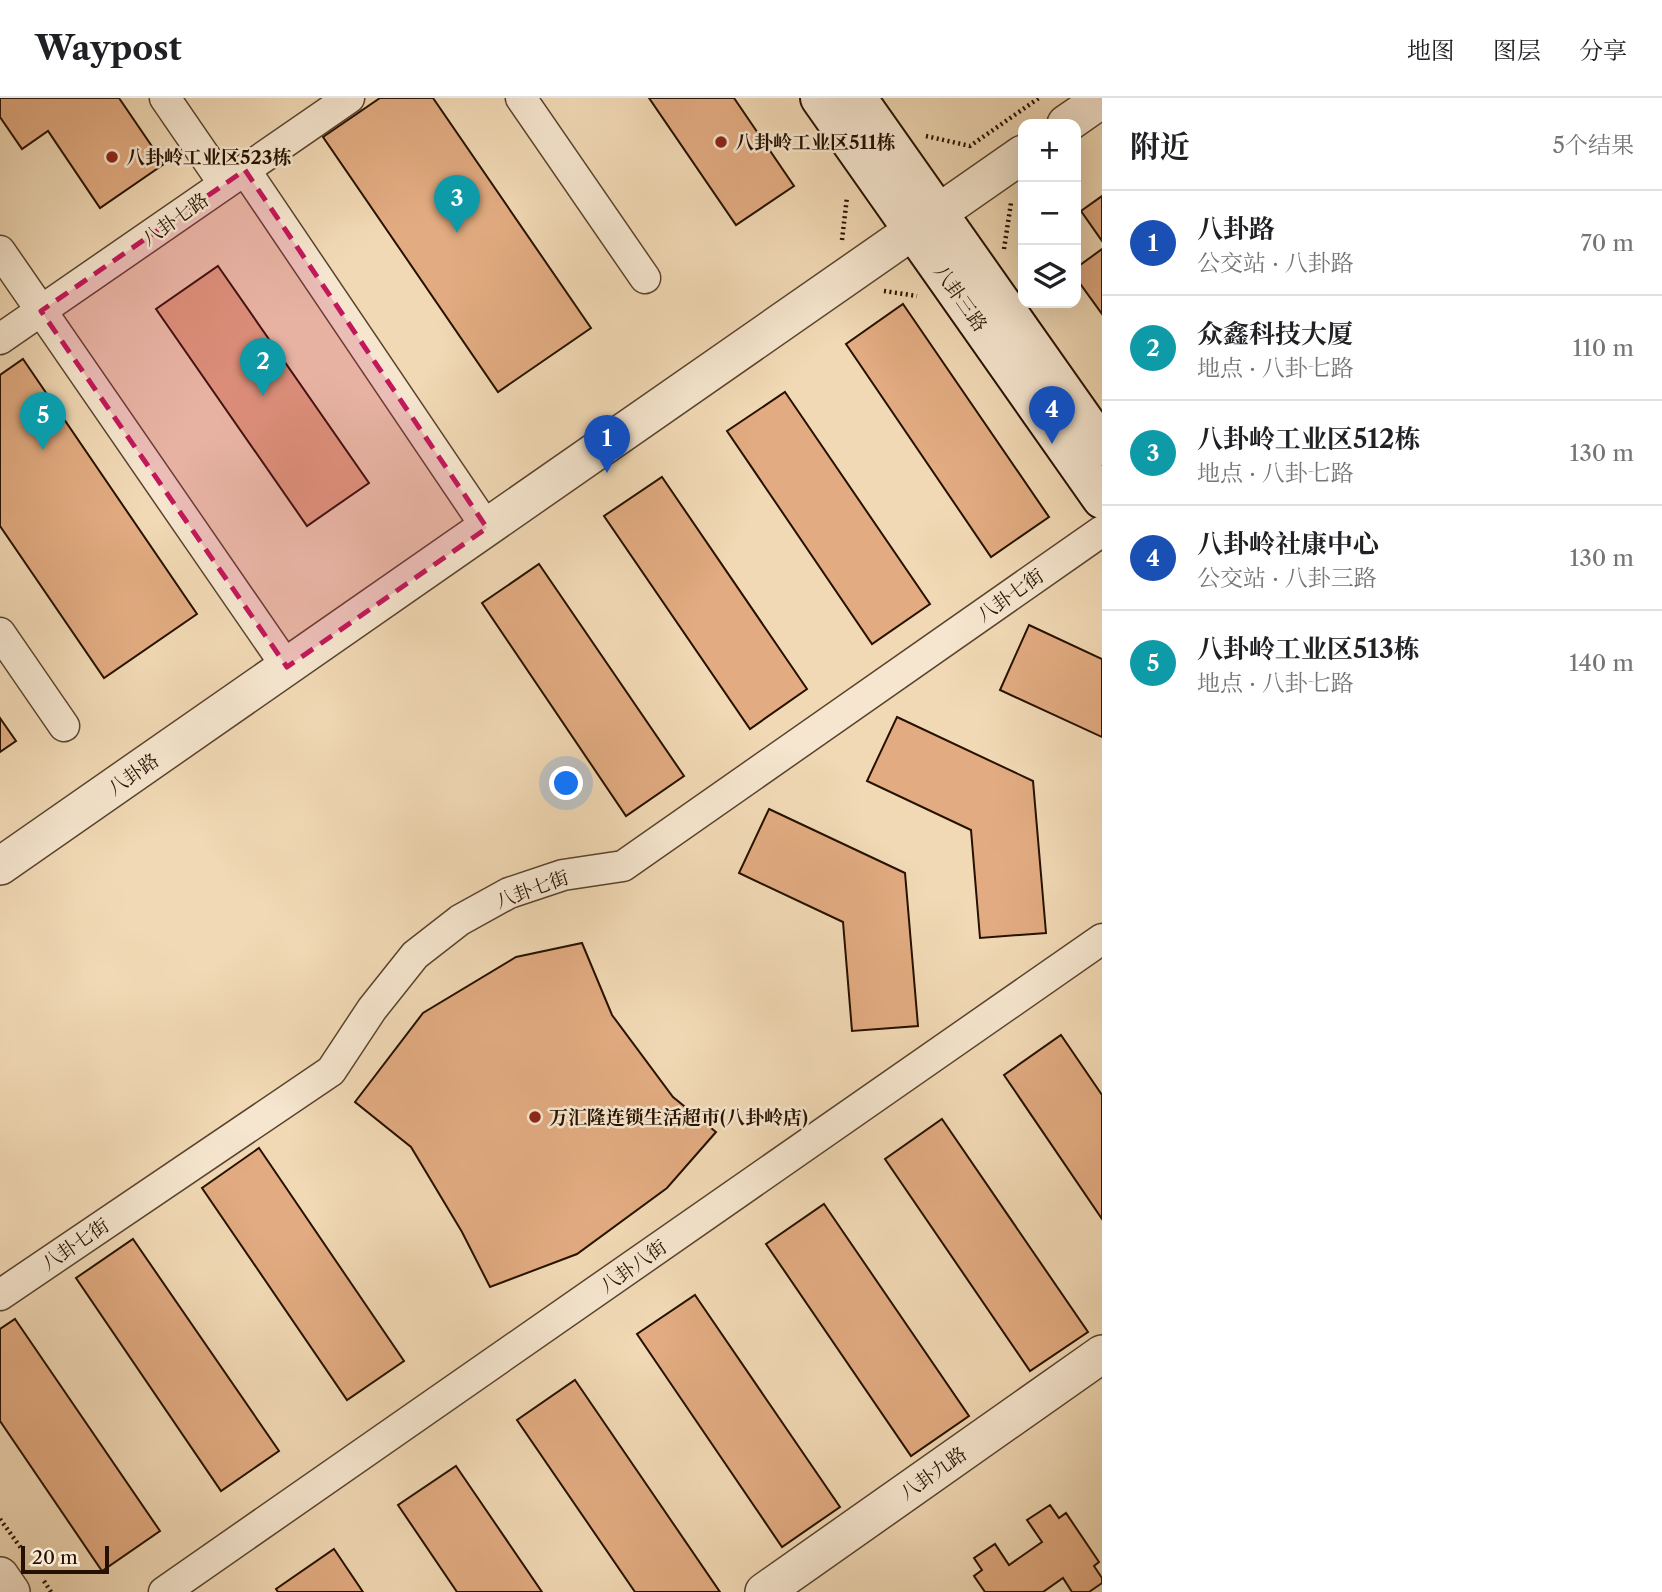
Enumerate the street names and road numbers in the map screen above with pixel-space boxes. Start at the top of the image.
street label: 八卦七路 [138,188,213,251]
street label: 八卦三路 [929,261,992,336]
street label: 八卦七街 [973,564,1048,627]
street label: 八卦路 [103,749,163,800]
street label: 八卦七街 [493,866,572,913]
street label: 八卦七街 [37,1214,113,1275]
street label: 八卦八街 [596,1235,671,1298]
street label: 八卦九路 [896,1442,971,1505]

